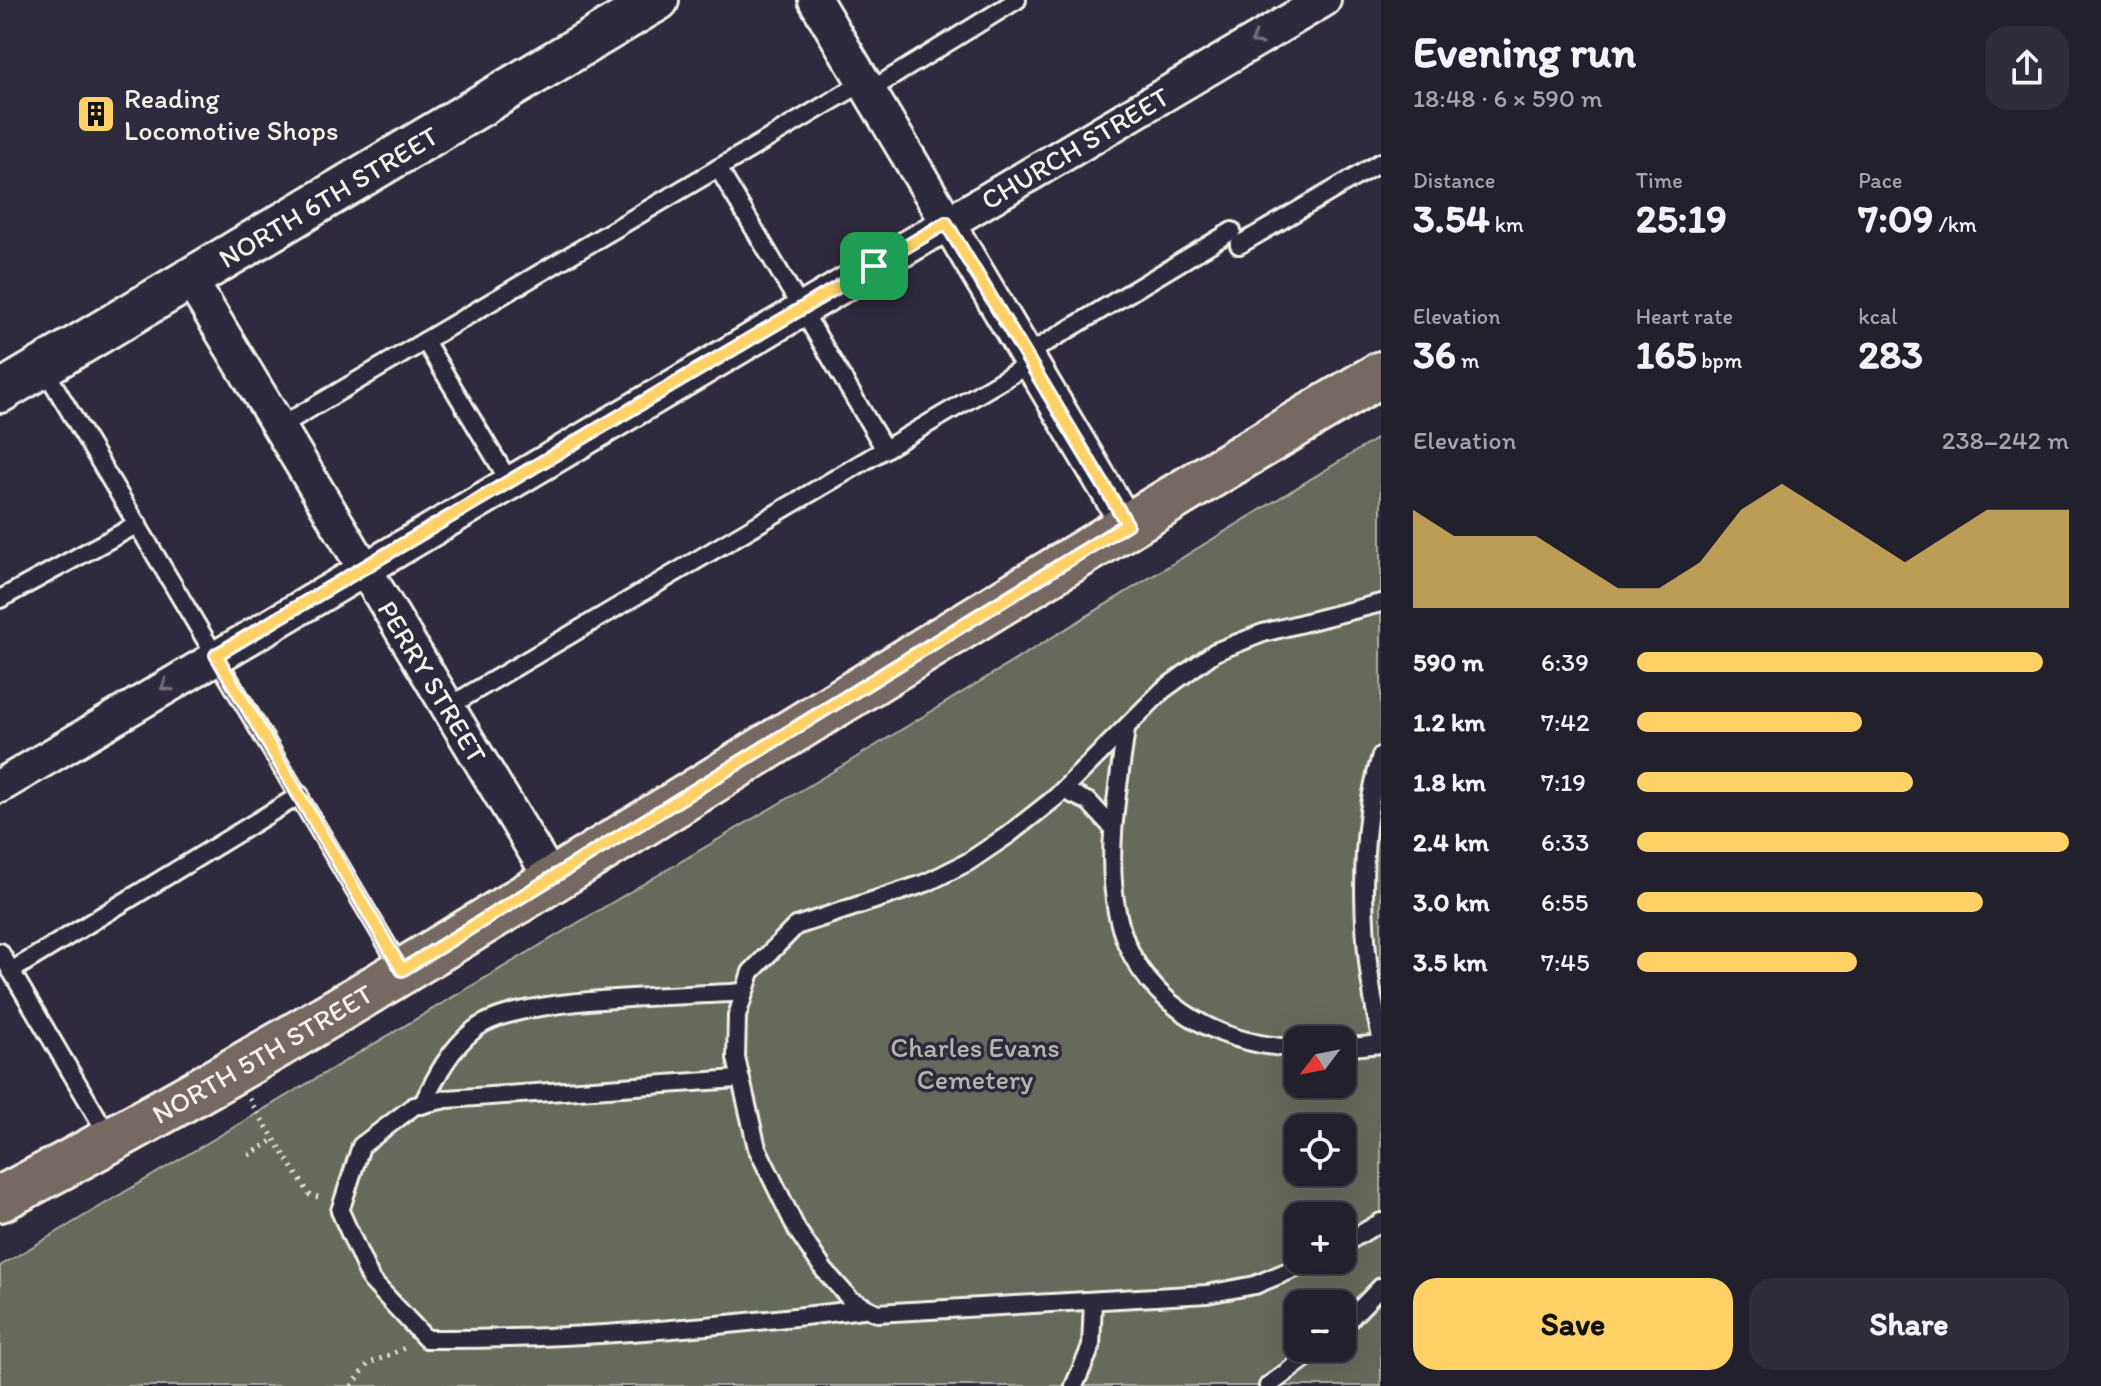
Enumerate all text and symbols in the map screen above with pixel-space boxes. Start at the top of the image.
text: Evening run [1413,25,1636,78]
button: share [1985,26,2069,110]
one-way arrow [1250,30,1265,46]
street label: CHURCH STREET [975,79,1175,217]
place label: Reading Locomotive Shops [124,81,338,147]
text: 18:48 · 6 × 590 m [1413,82,1603,114]
building icon: Reading Locomotive Shops [75,93,117,135]
street label: NORTH 6TH STREET [212,118,444,275]
text: Distance [1413,167,1495,194]
text: Time [1636,167,1683,194]
text: Pace [1858,167,1902,194]
text: 3.54 [1413,194,1490,242]
text: 25:19 [1636,194,1727,242]
text: 7:09 [1858,194,1934,242]
text: km [1490,211,1524,238]
text: /km [1934,211,1977,238]
pin [840,232,908,300]
icon: arrive [852,244,896,288]
text: Elevation [1413,303,1500,330]
text: Heart rate [1636,303,1733,330]
text: kcal [1858,303,1897,330]
text: 36 [1413,330,1456,378]
text: 165 [1636,330,1696,378]
text: 283 [1858,330,1923,378]
text: m [1456,347,1479,374]
text: bpm [1696,347,1742,374]
text: Elevation [1413,424,1516,456]
text: 238–242 m [1942,424,2069,456]
street label: PERRY STREET [371,594,495,769]
text: 590 m [1413,646,1484,678]
text: 6:39 [1541,646,1589,678]
one-way arrow [160,676,175,692]
text: 1.2 km [1413,706,1485,738]
text: 7:42 [1541,706,1590,738]
text: 1.8 km [1413,766,1486,798]
text: 7:19 [1541,766,1586,798]
text: 2.4 km [1413,826,1489,858]
text: 6:33 [1541,826,1589,858]
text: 3.0 km [1413,886,1490,918]
text: 6:55 [1541,886,1588,918]
text: 3.5 km [1413,946,1487,978]
text: 7:45 [1541,946,1590,978]
street label: NORTH 5TH STREET [146,976,379,1131]
north arrow [1284,1026,1356,1098]
map controls [1284,1026,1356,1362]
park label: Charles Evans Cemetery [890,1030,1060,1096]
button: locate [1284,1114,1356,1186]
button: + [1284,1202,1356,1274]
button: Save [1413,1278,1733,1370]
button: Share [1749,1278,2069,1370]
button: − [1284,1290,1356,1362]

